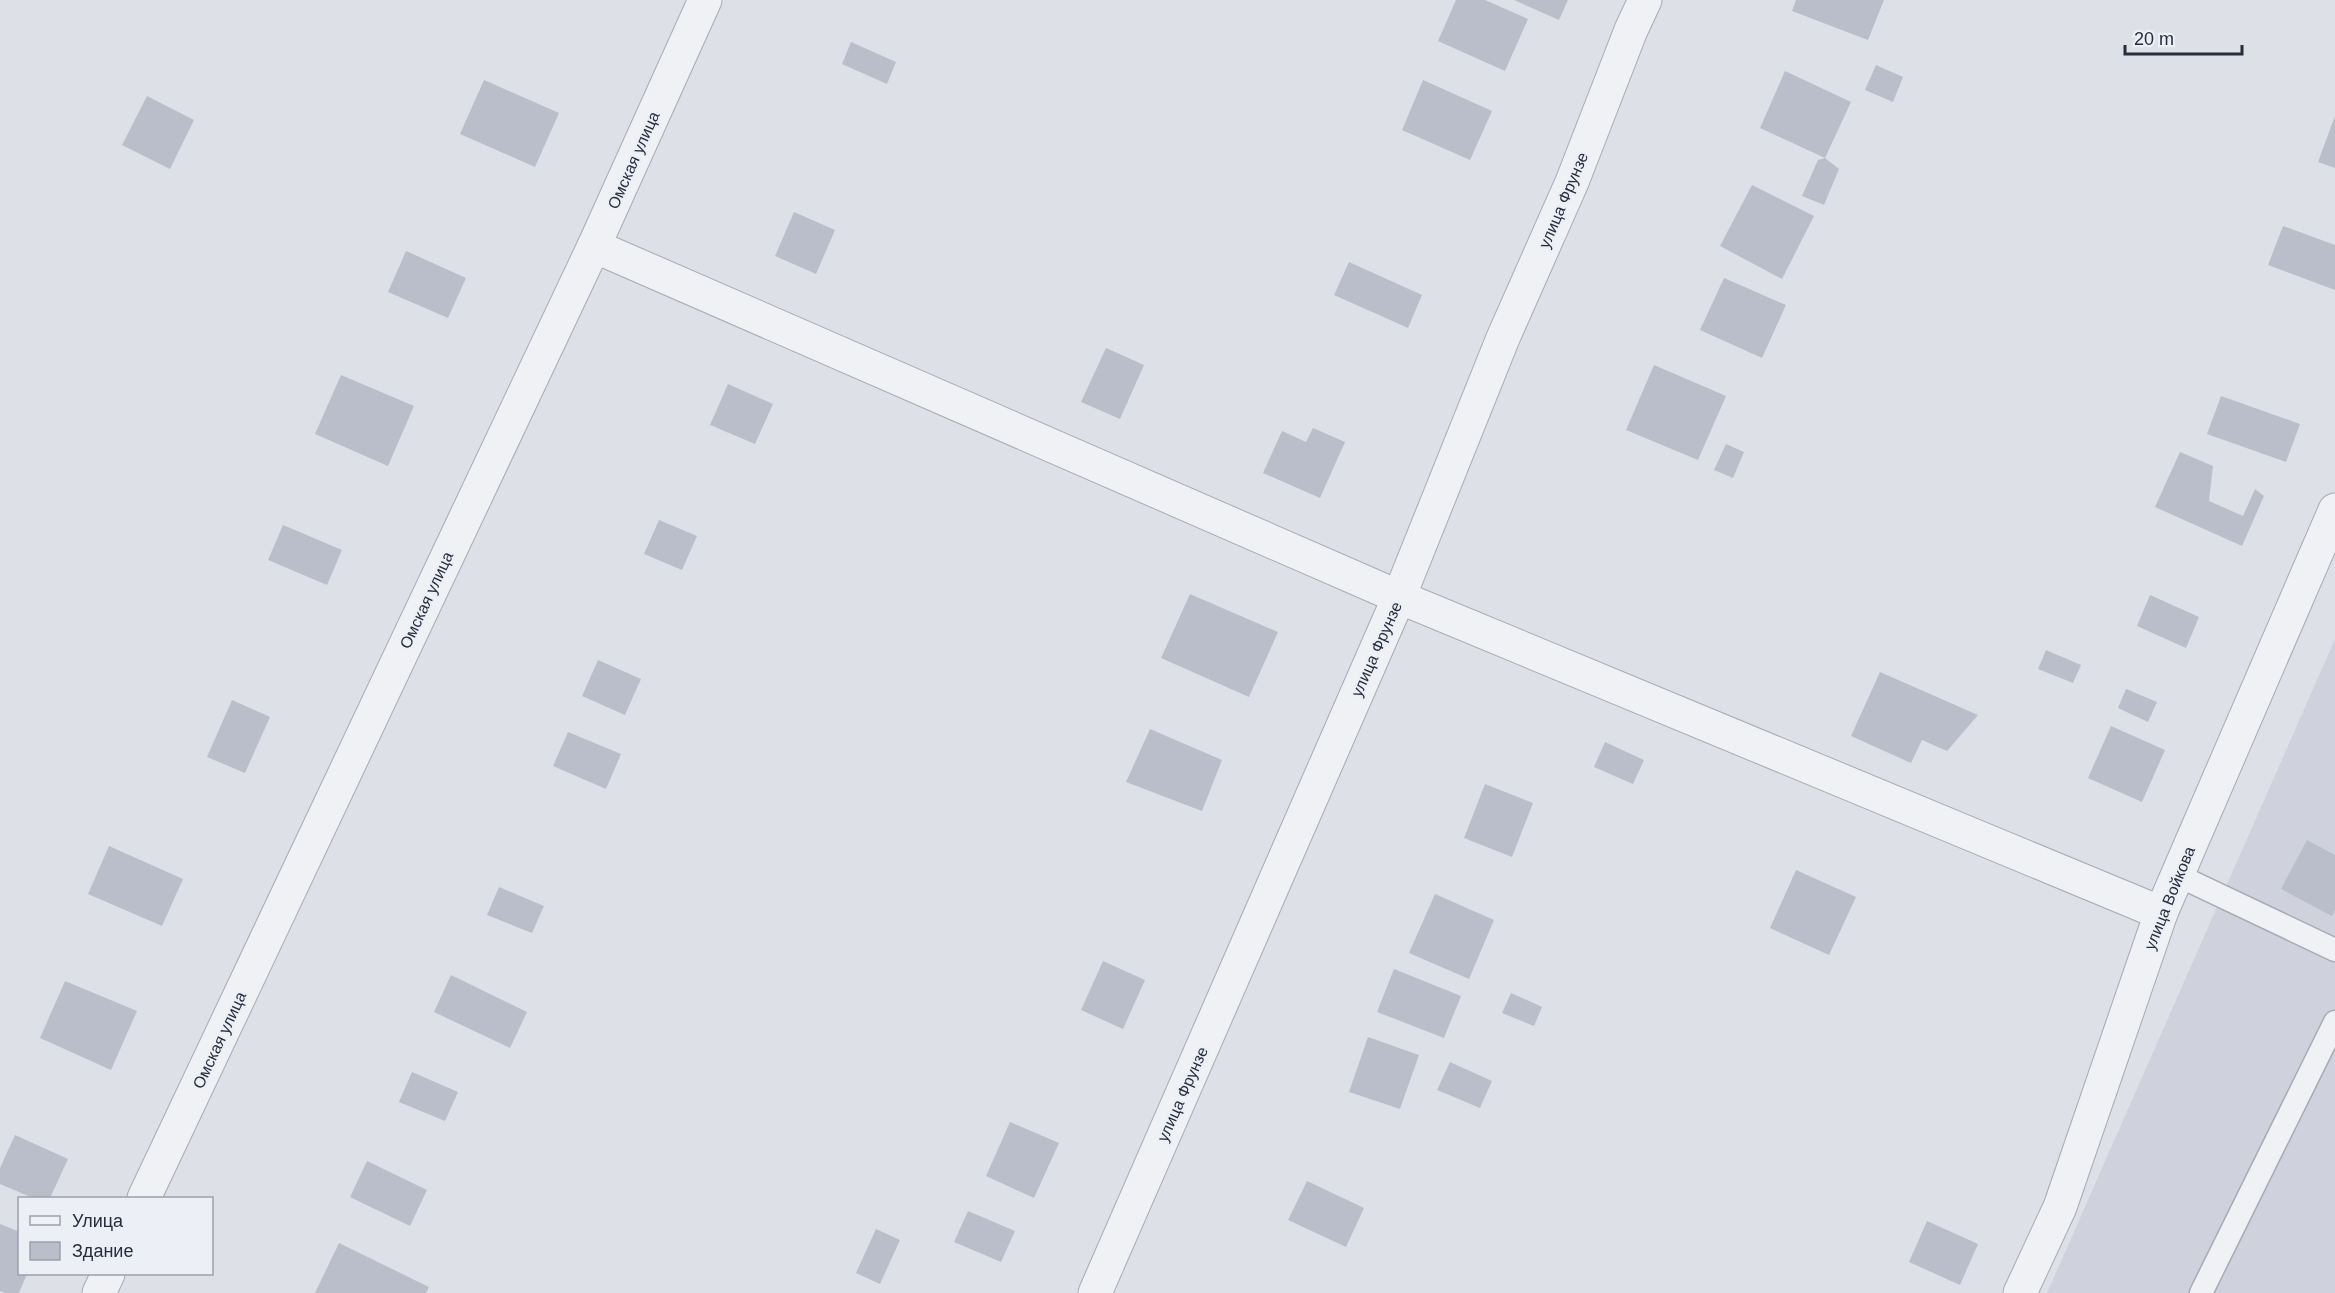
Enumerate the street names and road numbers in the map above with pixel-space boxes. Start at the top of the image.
street label: Омская улица [604,109,663,212]
street label: улица Фрунзе [1536,150,1591,251]
street label: Омская улица [397,549,456,651]
street label: улица Фрунзе [1348,599,1405,699]
street label: улица Войкова [2141,844,2198,952]
street label: Омская улица [190,989,249,1091]
street label: улица Фрунзе [1154,1044,1211,1144]

